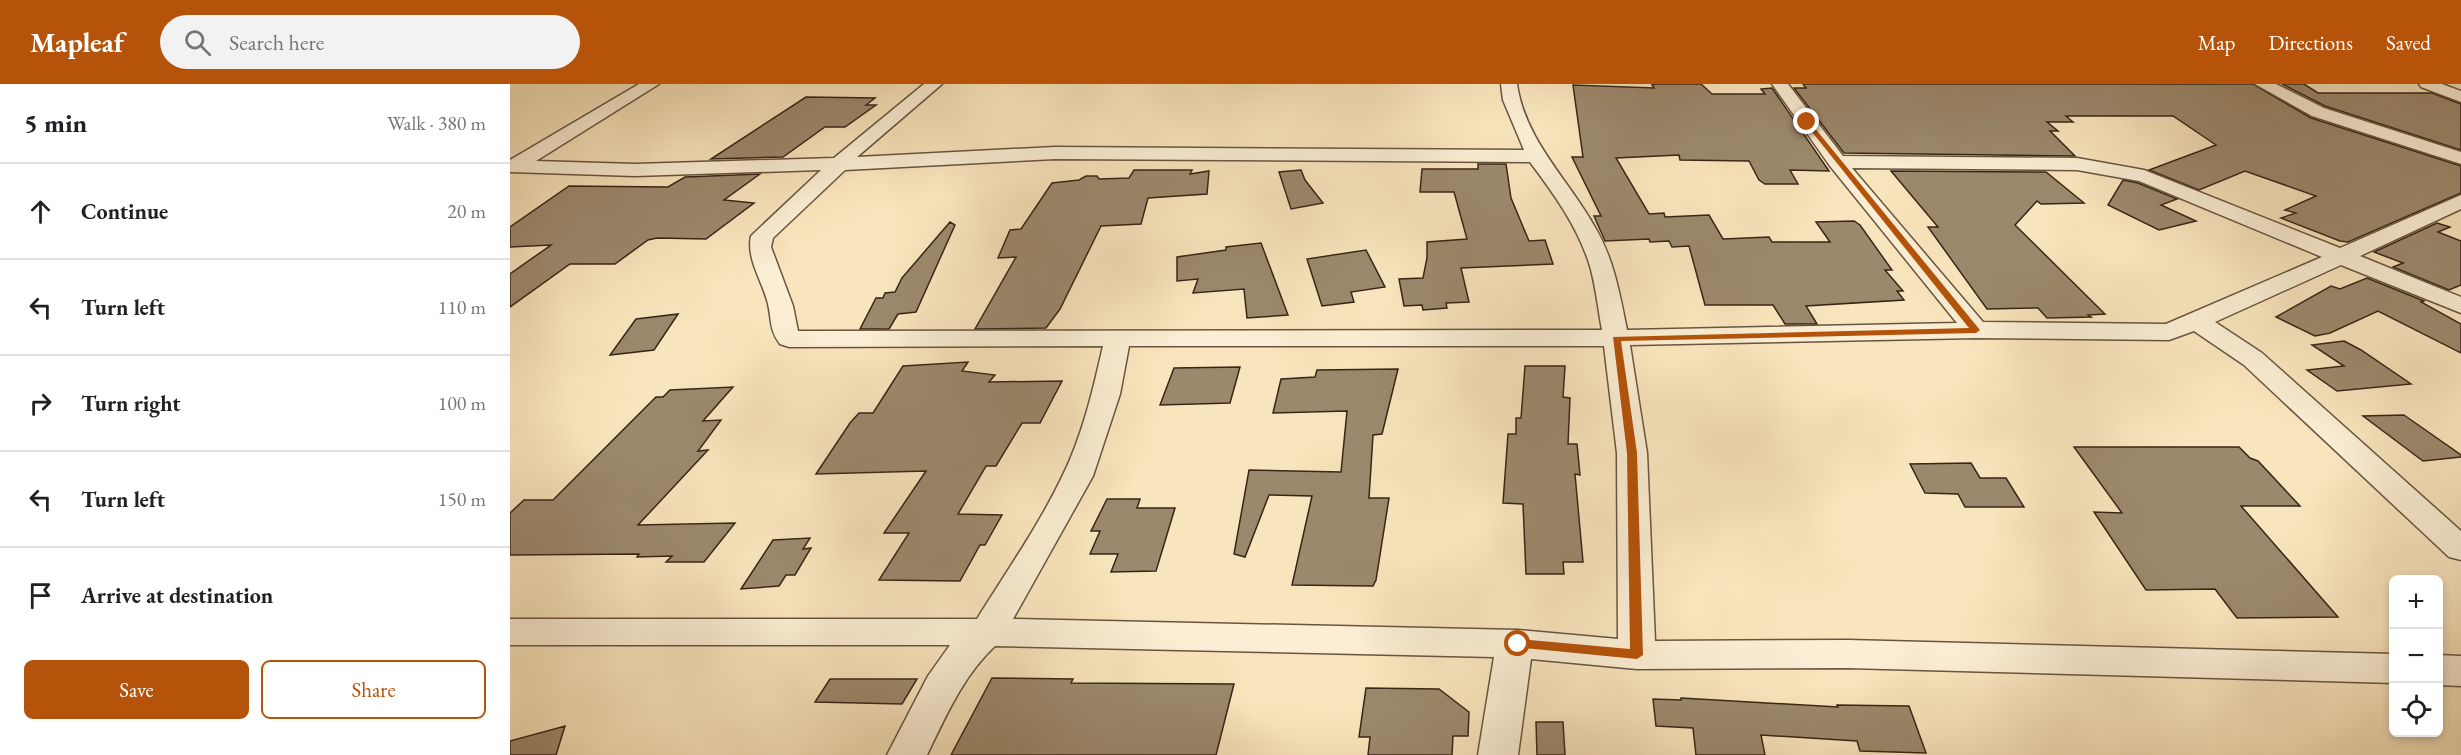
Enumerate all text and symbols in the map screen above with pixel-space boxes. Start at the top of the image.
search box [160,15,580,69]
text: Mapleaf [30,24,124,60]
icon: search [181,26,214,59]
text: Search here [229,28,324,57]
text: Map [2198,29,2235,56]
text: Directions [2268,29,2353,56]
text: Saved [2386,29,2431,56]
text: 5 min [24,106,87,140]
route end [1793,108,1819,134]
text: Walk · 380 m [387,110,486,136]
icon: ahead [24,195,57,228]
text: Continue [81,197,168,226]
text: 20 m [447,198,486,224]
icon: left [24,291,57,324]
text: Turn left [81,293,165,322]
text: 110 m [438,294,486,320]
icon: right [24,387,57,420]
text: Turn right [81,389,180,418]
text: 100 m [438,390,486,416]
icon: left [24,483,57,516]
text: Turn left [81,485,165,514]
text: 150 m [438,486,486,512]
map controls [2389,575,2443,737]
button: + [2389,575,2443,629]
icon: arrive [24,579,57,612]
text: Arrive at destination [81,581,273,610]
button: − [2389,629,2443,683]
route start [1504,630,1530,656]
button: Save [24,660,249,719]
button: Share [261,660,486,719]
button: locate [2389,683,2443,737]

